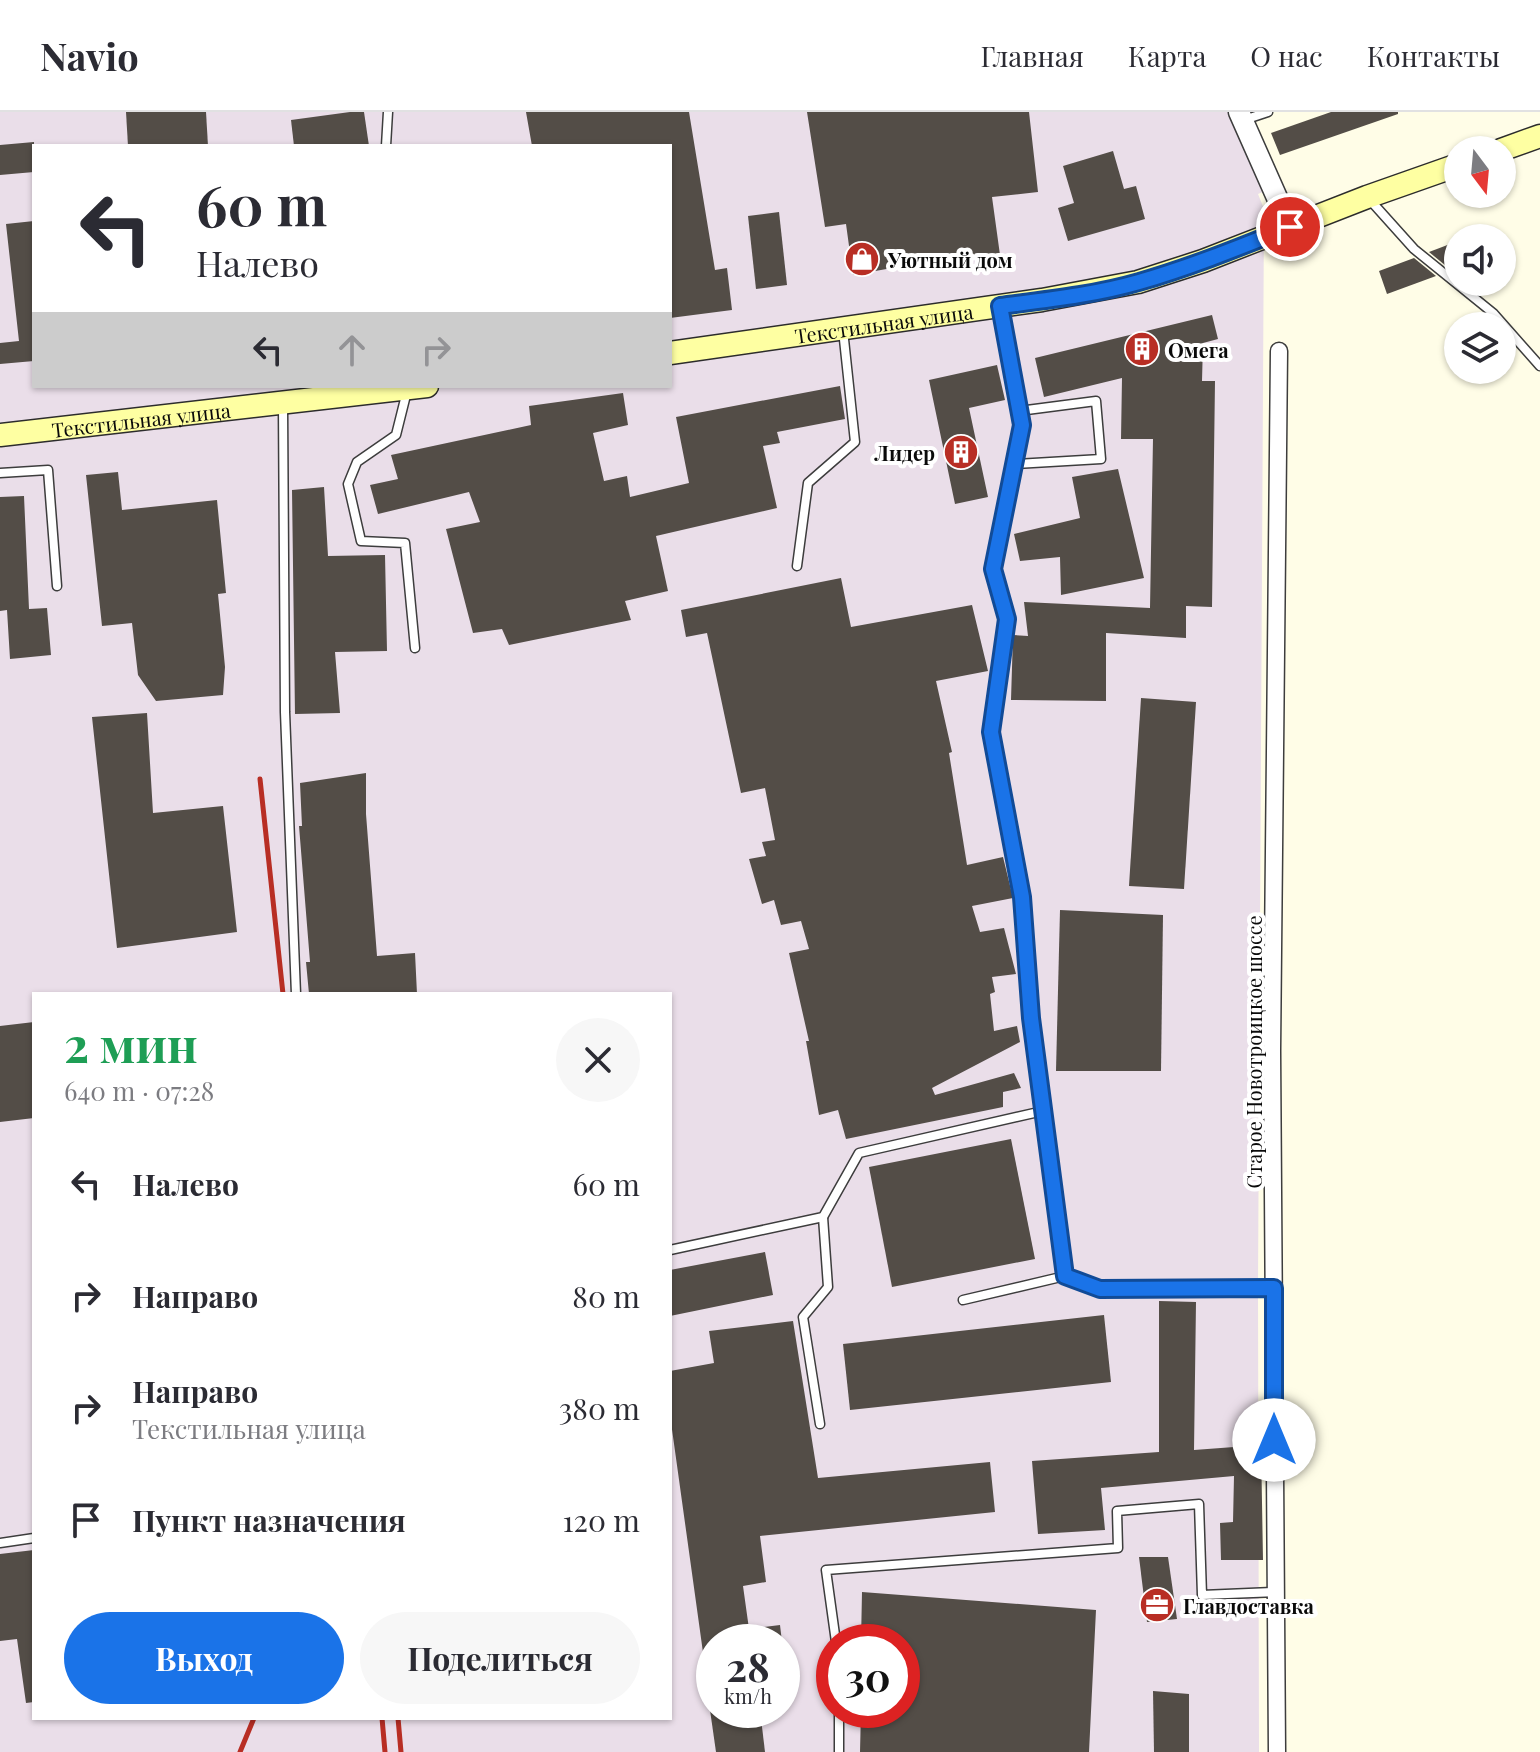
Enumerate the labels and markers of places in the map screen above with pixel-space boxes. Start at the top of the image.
pin [1256,193,1324,261]
shop icon: Уютный дом [843,240,881,278]
place label: Уютный дом [887,246,1013,273]
building icon: Омега [1123,330,1161,368]
place label: Омега [1168,336,1229,363]
building icon: Лидер [942,433,980,471]
place label: Лидер [874,439,935,466]
office icon: Главдоставка [1138,1586,1176,1624]
place label: Главдоставка [1183,1592,1315,1619]

